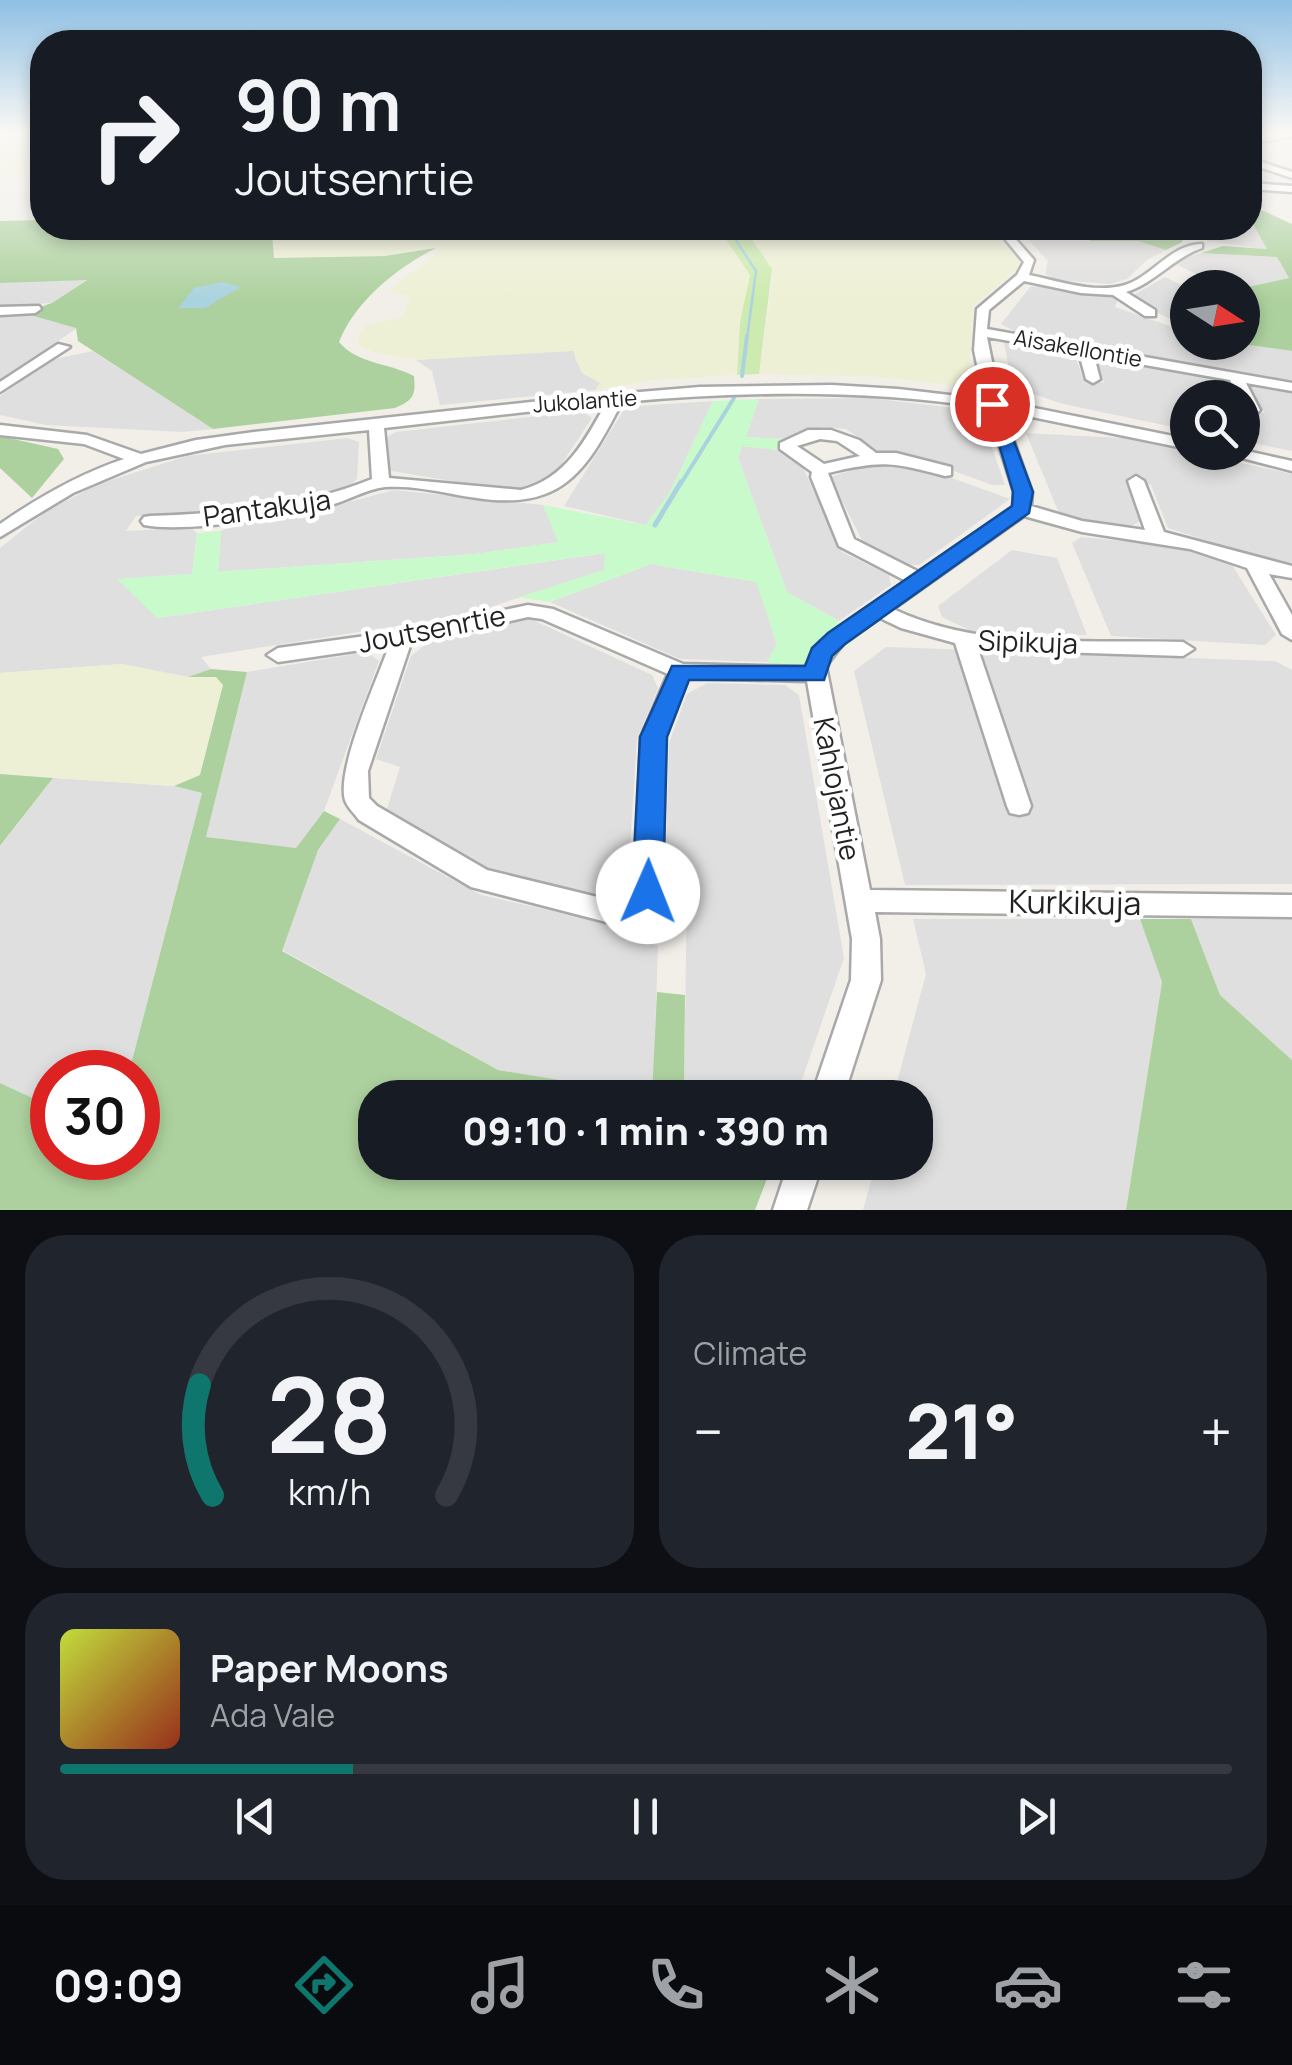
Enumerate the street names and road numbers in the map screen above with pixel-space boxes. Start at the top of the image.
street label: Aisakellontie [1012,322,1145,374]
street label: Jukolantie [532,382,638,420]
street label: Pantakuja [201,479,333,535]
street label: Joutsenrtie [355,595,509,661]
street label: Sipikuja [977,620,1079,662]
street label: Kahlojantie [805,714,870,864]
street label: Kurkikuja [1008,879,1142,925]

